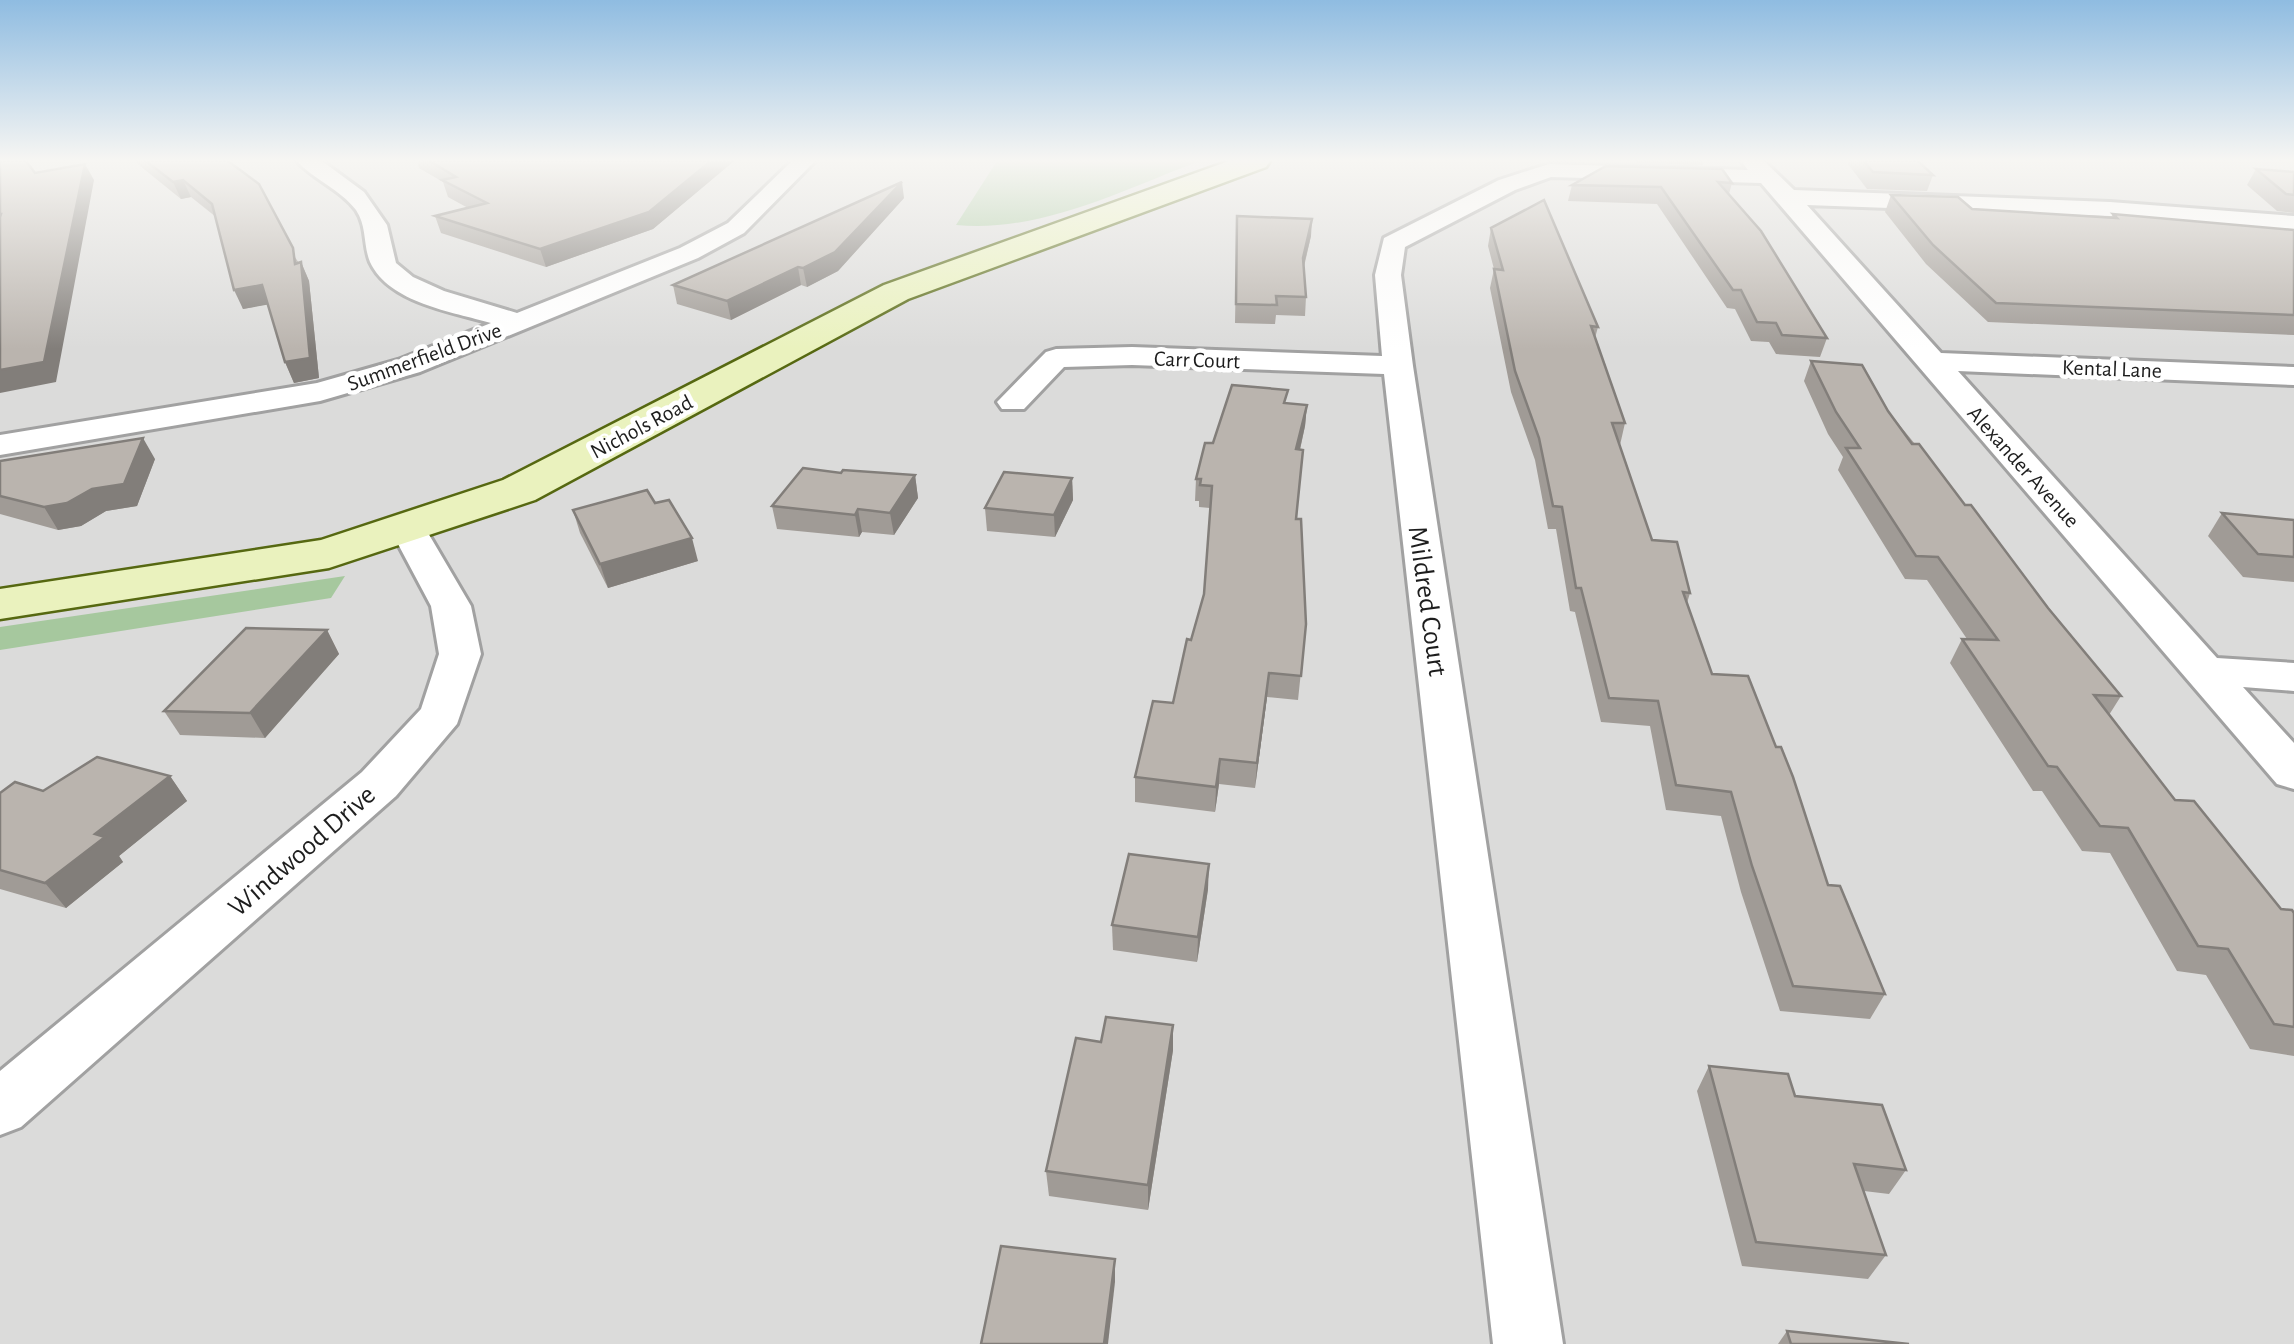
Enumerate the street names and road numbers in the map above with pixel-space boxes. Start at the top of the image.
street label: Summerfield Drive [344,319,504,395]
street label: Carr Court [1154,348,1240,372]
street label: Kental Lane [2062,356,2162,382]
street label: Nichols Road [587,391,696,463]
street label: Alexander Avenue [1963,402,2083,532]
street label: Mildred Court [1403,525,1451,678]
street label: Windwood Drive [224,781,381,922]

